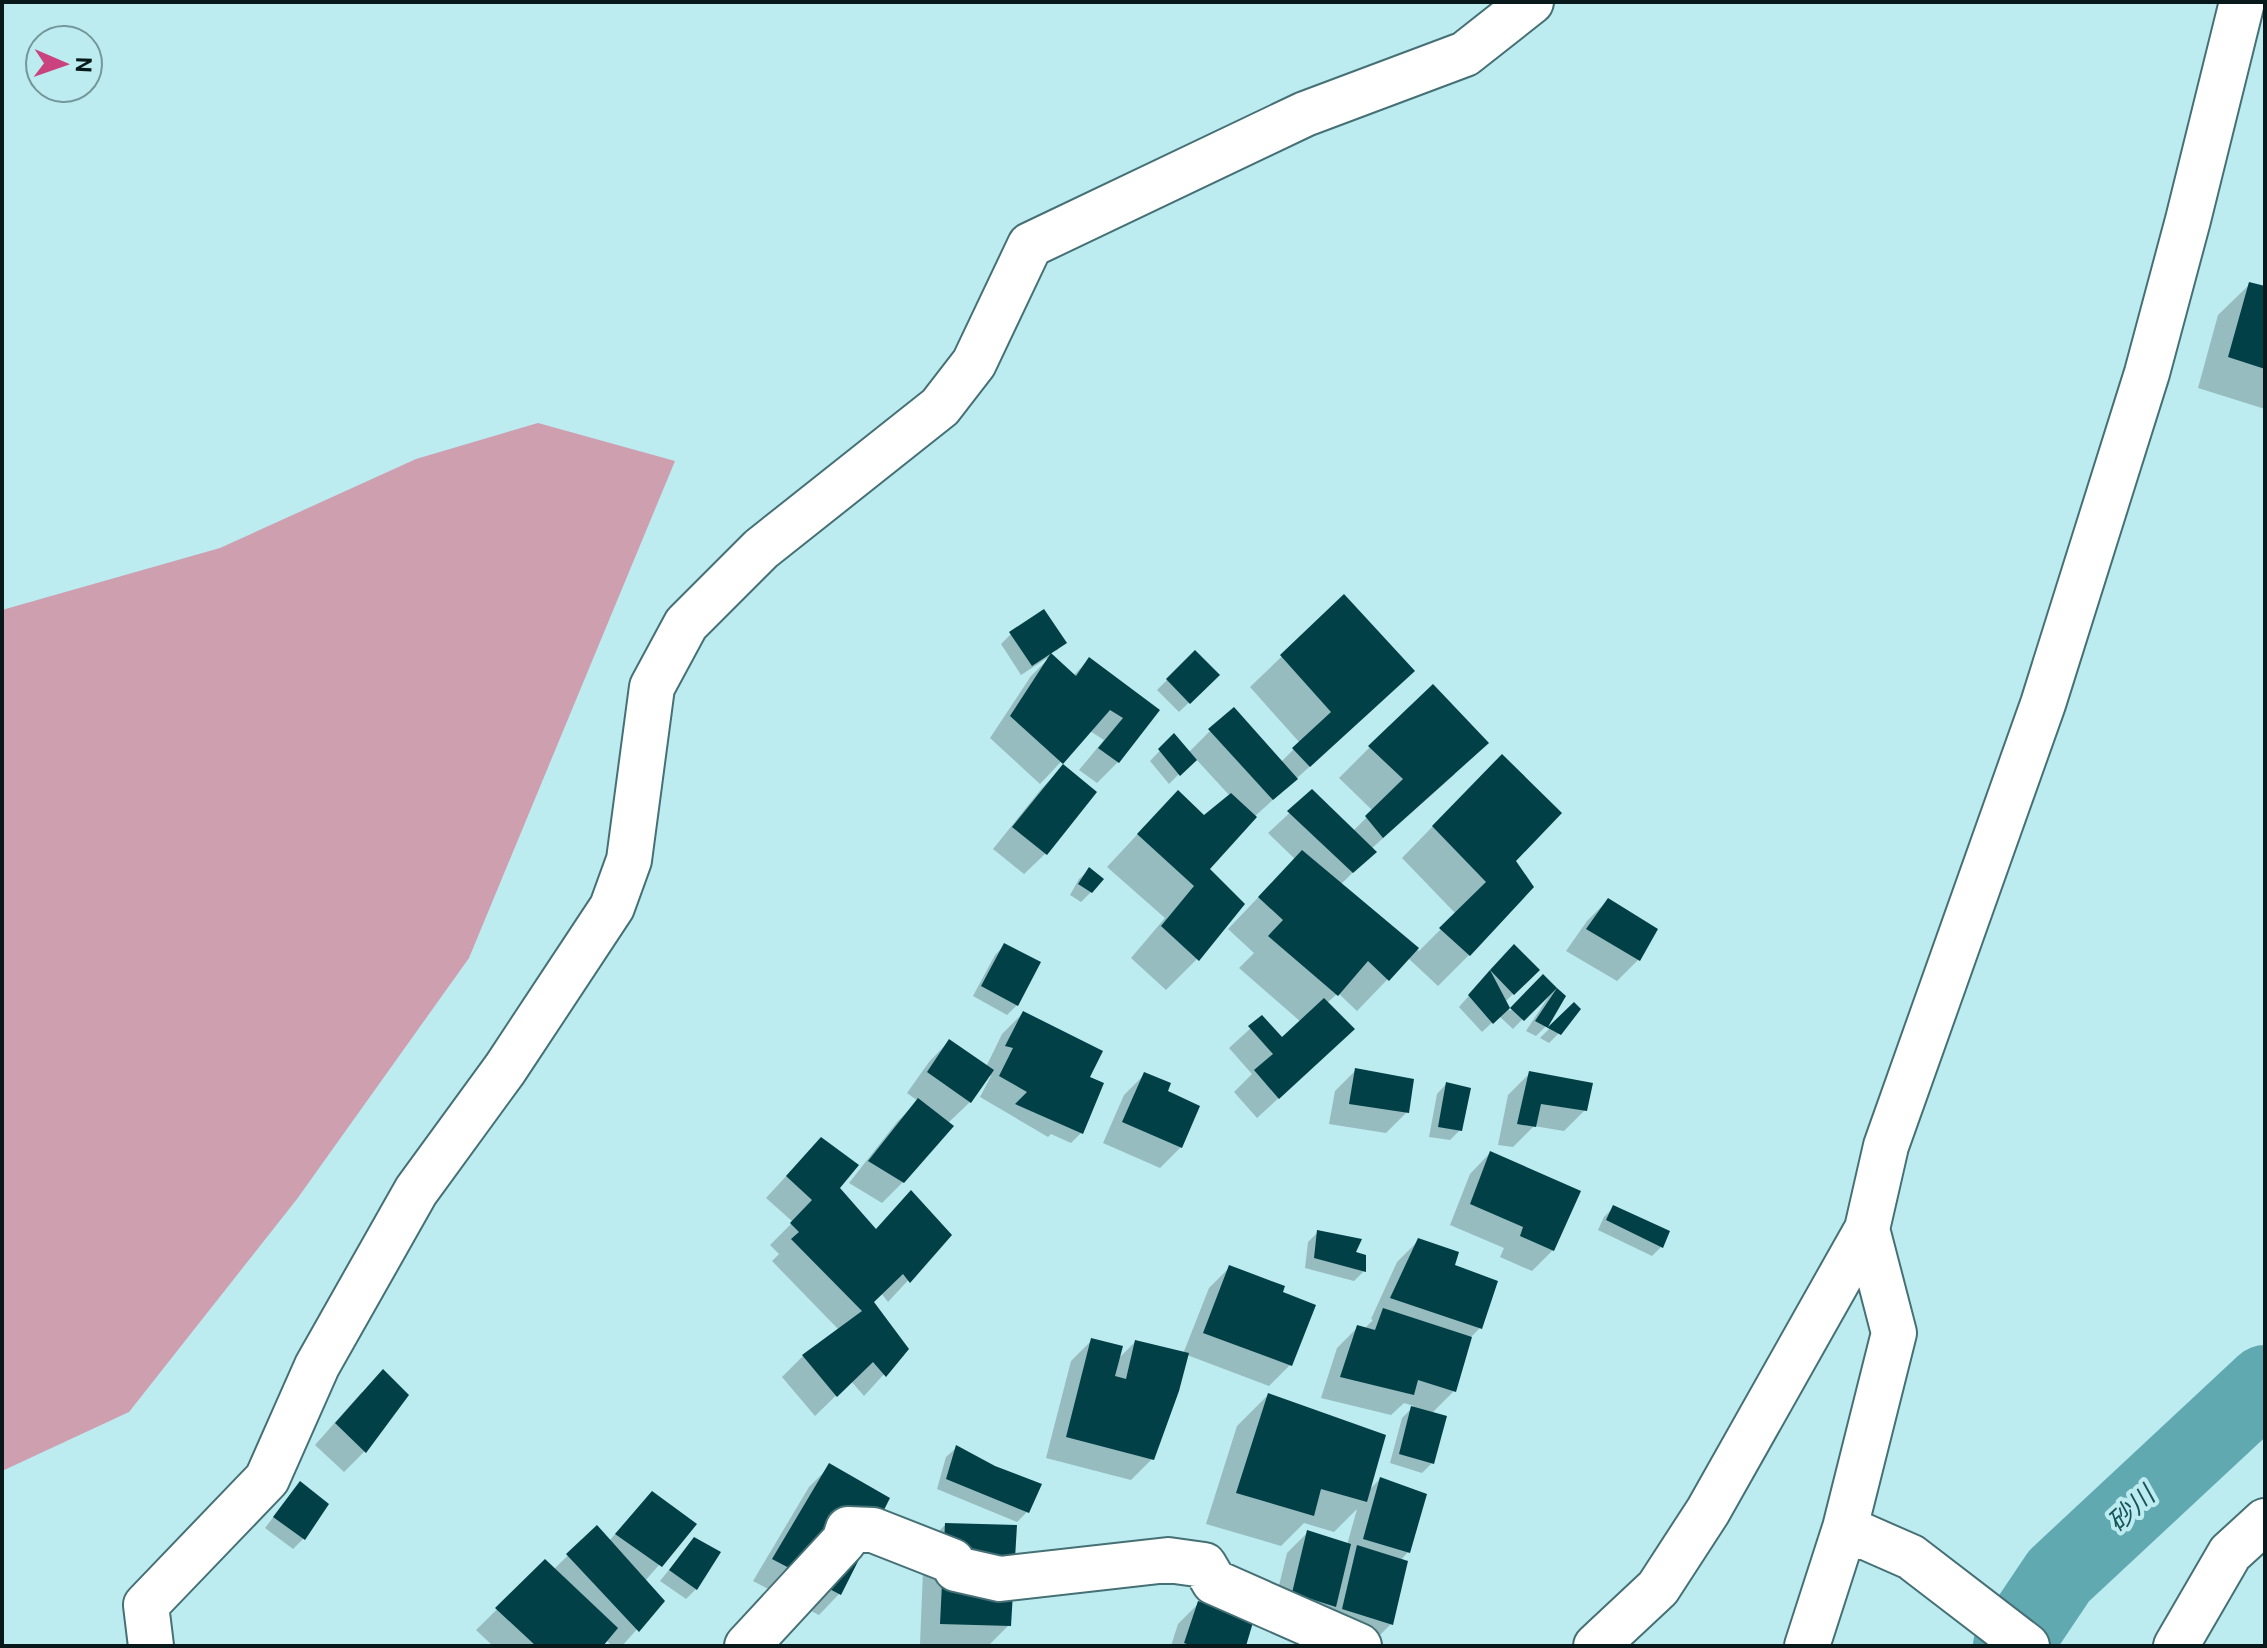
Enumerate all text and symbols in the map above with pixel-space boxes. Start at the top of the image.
north arrow [24,24,104,104]
text: N [71,56,96,73]
water label: 砂川 [2102,1478,2162,1538]

